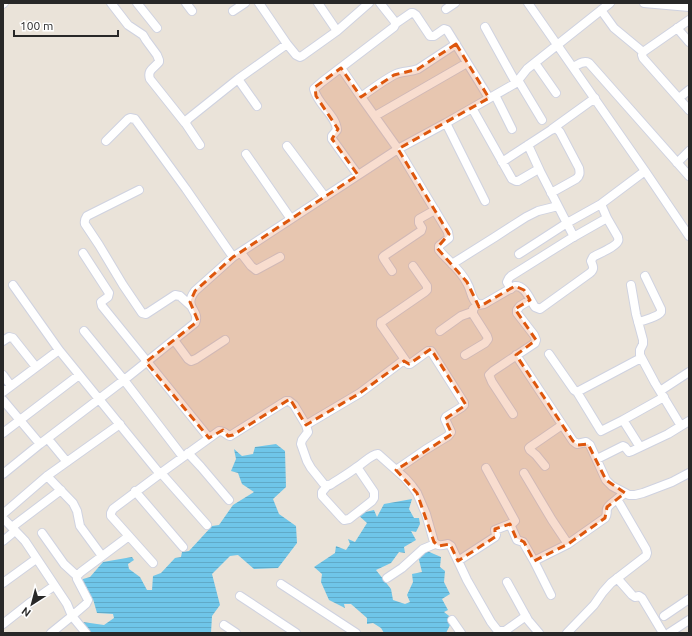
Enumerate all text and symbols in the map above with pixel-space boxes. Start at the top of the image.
scale bar [14,12,118,38]
text: 100 m [20,19,53,32]
north arrow [12,584,52,624]
text: N [19,605,33,619]

